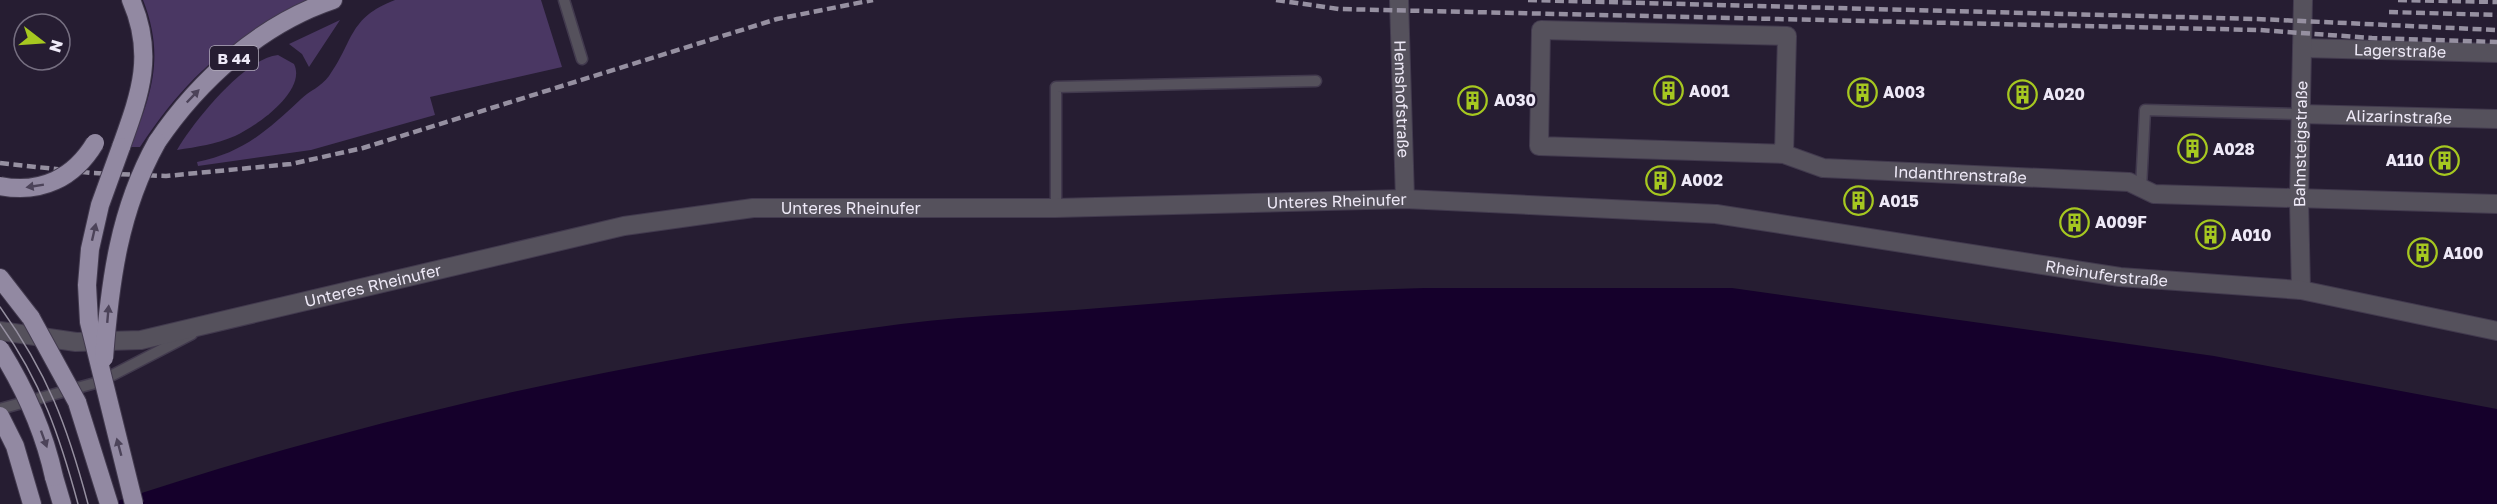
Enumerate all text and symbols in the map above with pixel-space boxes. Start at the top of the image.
north arrow [12,12,72,72]
text: N [45,38,68,55]
street label: Lagerstraße [2354,39,2446,62]
street label: Hemshofstraße [1390,40,1414,158]
road number: B 44 [210,46,258,70]
building icon: A001 [1652,75,1684,107]
building icon: A003 [1846,76,1878,108]
building icon: A020 [2006,78,2038,110]
place label: A001 [1689,81,1729,101]
street label: Bahnsteigstraße [2289,81,2311,207]
place label: A003 [1883,82,1925,102]
building icon: A030 [1457,84,1489,116]
place label: A020 [2043,84,2085,104]
one-way arrow [186,88,200,103]
place label: A030 [1494,90,1536,110]
street label: Alizarinstraße [2346,105,2452,128]
building icon: A028 [2176,133,2208,165]
place label: A028 [2213,139,2255,159]
building icon: A110 [2429,144,2461,176]
place label: A110 [2386,150,2424,170]
street label: Indanthrenstraße [1893,161,2027,187]
building icon: A002 [1644,164,1676,196]
place label: A002 [1681,170,1723,190]
one-way arrow [26,182,45,191]
building icon: A015 [1842,185,1874,217]
street label: Unteres Rheinufer [1266,189,1407,213]
place label: A015 [1879,191,1919,211]
street label: Unteres Rheinufer [781,198,921,218]
building icon: A009F [2058,206,2090,238]
place label: A009F [2095,212,2147,232]
building icon: A010 [2194,219,2226,251]
one-way arrow [89,223,99,241]
place label: A010 [2231,225,2271,245]
building icon: A100 [2406,237,2438,269]
place label: A100 [2443,243,2483,263]
street label: Rheinuferstraße [2044,255,2169,290]
street label: Unteres Rheinufer [302,259,443,311]
one-way arrow [103,304,113,323]
one-way arrow [40,430,50,448]
one-way arrow [114,438,124,457]

